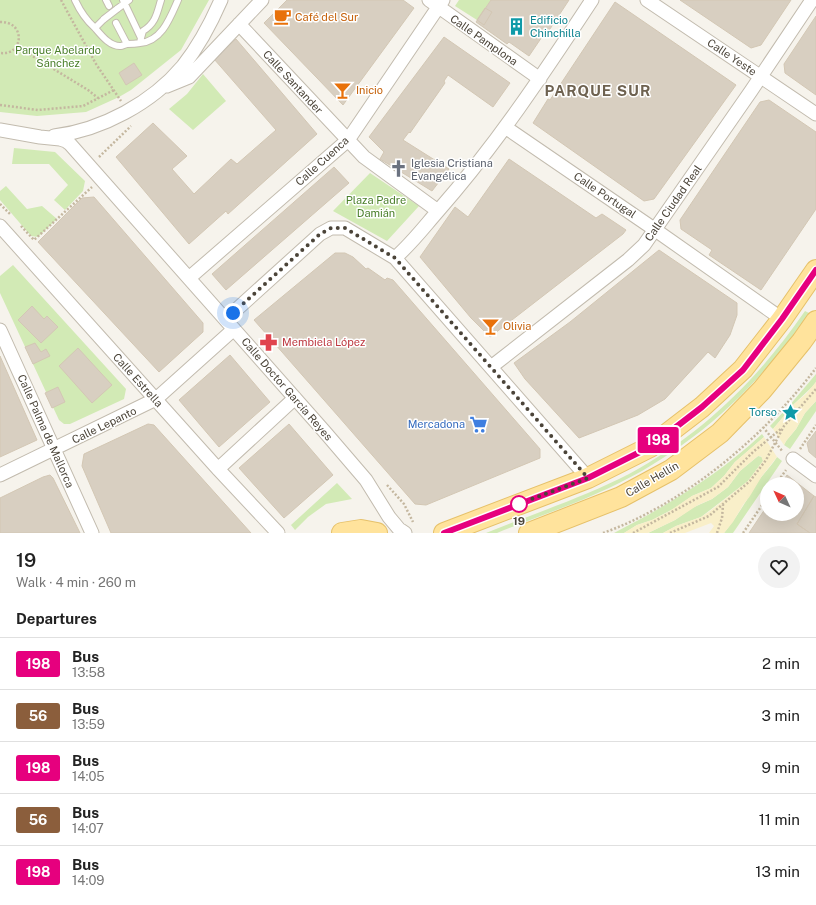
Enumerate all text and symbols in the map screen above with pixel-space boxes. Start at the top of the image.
cafe icon: Café del Sur [272,7,292,27]
place label: Café del Sur [295,11,358,23]
street label: Calle Pamplona [448,12,520,68]
place label: Edificio Chinchilla [530,14,581,39]
building icon: Edificio Chinchilla [507,16,527,36]
street label: Calle Yeste [705,36,759,78]
park label: Parque Abelardo Sánchez [15,44,101,69]
street label: Calle Santander [261,48,325,116]
bar icon: Inicio [333,80,353,100]
district label: PARQUE SUR [545,82,651,99]
place label: Inicio [356,84,383,96]
street label: Calle Cuenca [293,134,351,188]
place label: Iglesia Cristiana Evangélica [411,157,493,182]
church icon: Iglesia Cristiana Evangélica [388,159,408,179]
street label: Calle Ciudad Real [642,163,704,243]
street label: Calle Portugal [572,170,638,220]
park label: Plaza Padre Damián [346,194,406,219]
your location [223,303,243,323]
bar icon: Olivia [480,316,500,336]
place label: Olivia [503,320,531,332]
pharmacy icon: Membiela López [259,332,279,352]
street label: Calle Doctor García Reyes [239,335,335,443]
place label: Membiela López [282,336,365,348]
street label: Calle Estrella [111,351,165,409]
street label: Calle Palma de Mallorca [16,372,76,490]
place icon: Torso [780,402,800,422]
street label: Calle Lepanto [70,404,138,446]
place label: Torso [749,406,777,418]
supermarket icon: Mercadona [468,414,488,434]
place label: Mercadona [408,418,465,430]
line badge: 198 [635,427,681,453]
text: 198 [646,432,670,448]
street label: Calle Hellín [624,459,680,499]
north arrow [760,477,804,521]
map controls [760,477,804,521]
marker: 19 [510,495,528,513]
place label: 19 [513,515,525,527]
button: heart [758,546,800,588]
text: 19 [16,549,36,571]
text: Walk · 4 min · 260 m [16,575,136,590]
text: Departures [16,610,97,627]
text: Bus [72,648,99,665]
text: 2 min [762,655,800,672]
text: 198 [26,656,50,672]
text: 13:58 [72,665,105,680]
text: Bus [72,700,99,717]
text: 3 min [761,707,800,724]
text: 56 [29,708,47,724]
text: 13:59 [72,717,105,732]
text: Bus [72,752,99,769]
text: 9 min [762,759,800,776]
text: 198 [26,760,50,776]
text: 14:05 [72,769,105,784]
text: Bus [72,804,99,821]
text: 11 min [759,811,800,828]
text: 56 [29,812,47,828]
text: 14:07 [72,821,104,836]
text: Bus [72,856,99,873]
text: 13 min [755,863,800,880]
text: 198 [26,864,50,880]
text: 14:09 [72,873,104,888]

